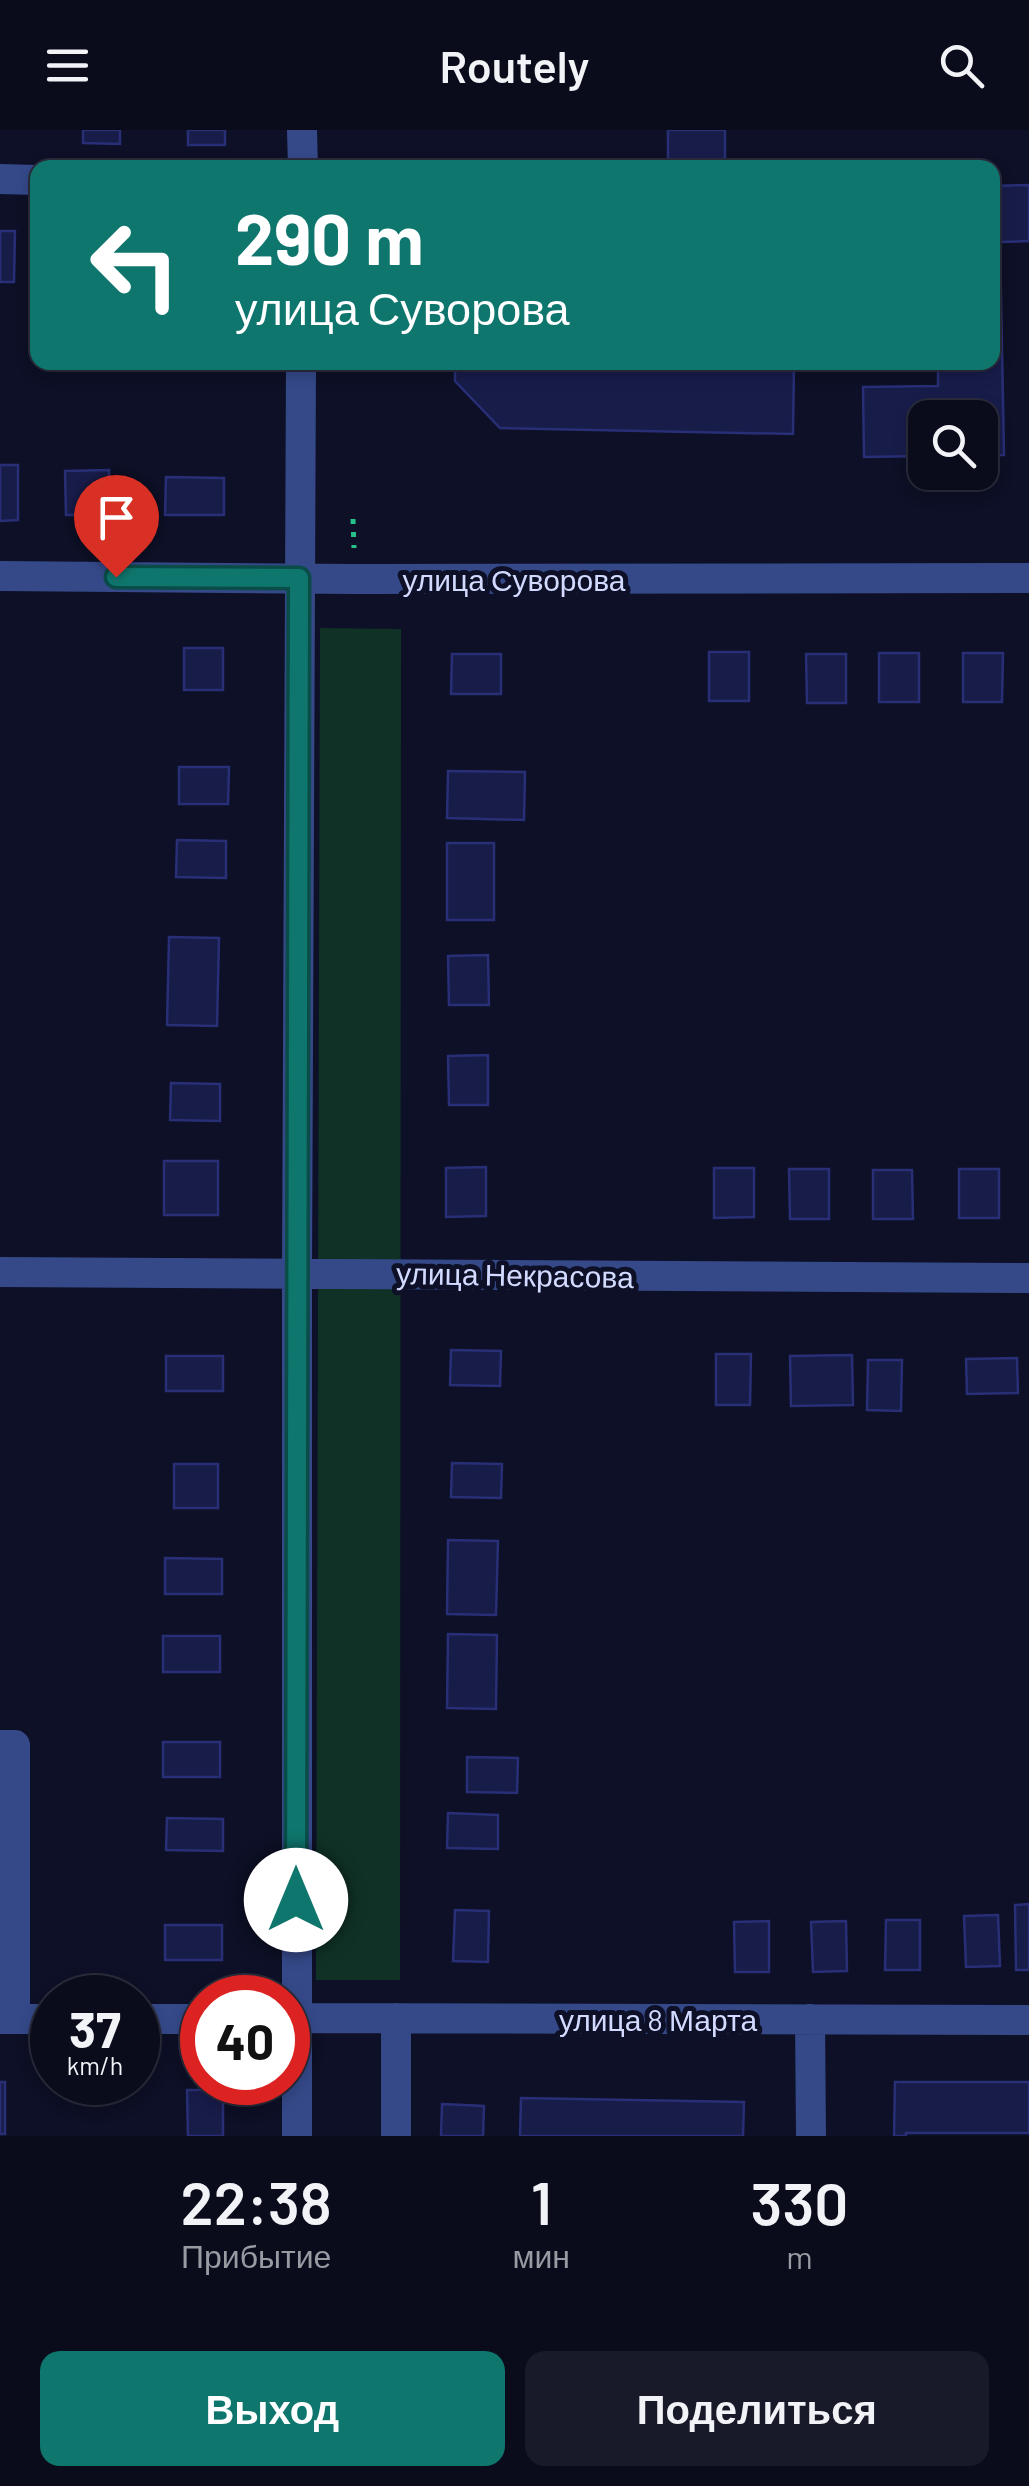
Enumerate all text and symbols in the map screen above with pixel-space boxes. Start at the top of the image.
icon: menu [40,38,95,93]
text: Routely [439,38,590,92]
icon: search [934,38,989,93]
text: 290 m [235,195,424,279]
icon: left [70,200,200,330]
text: улица Суворова [235,280,570,334]
map controls [908,400,998,490]
button: search [908,400,998,490]
pin [74,475,159,578]
icon: arrive [89,490,144,545]
street label: улица Суворова [402,561,626,597]
street label: улица Некрасова [396,1254,634,1294]
position arrow [244,1848,348,1952]
speed limit sign: 40 [180,1975,310,2105]
text: 37 [69,1998,121,2058]
street label: улица 8 Марта [559,2001,757,2037]
text: km/h [67,2050,123,2080]
text: 22:38 [181,2165,332,2237]
text: 1 [531,2165,552,2237]
text: 330 [751,2166,848,2238]
text: Прибытие [181,2236,331,2274]
text: мин [512,2236,570,2274]
text: m [786,2237,813,2275]
button: Выход [40,2351,505,2466]
button: Поделиться [525,2351,989,2466]

